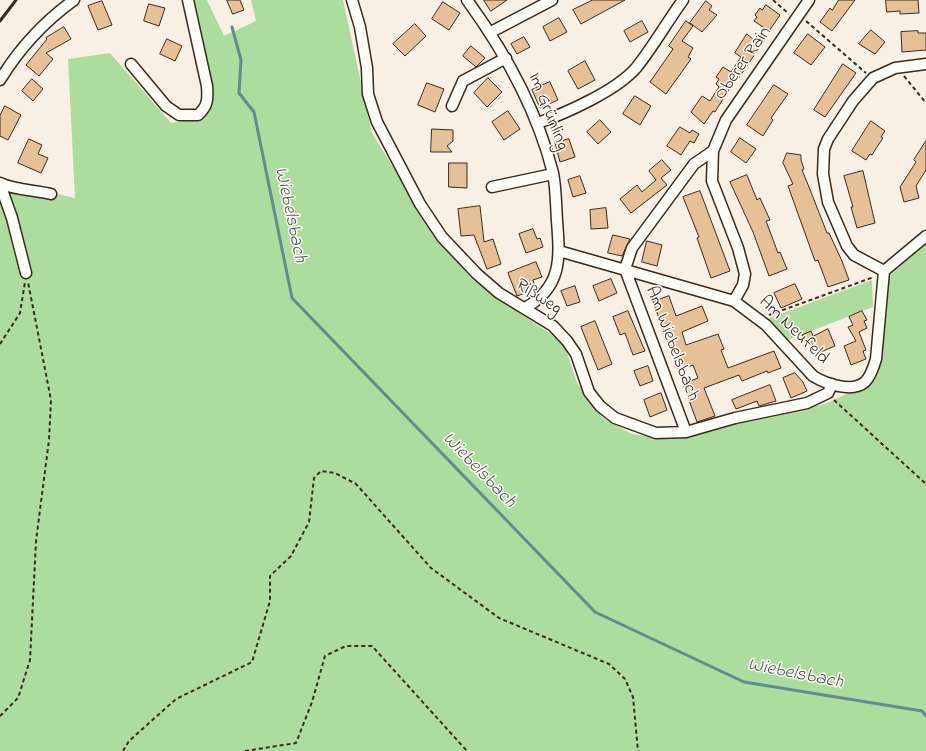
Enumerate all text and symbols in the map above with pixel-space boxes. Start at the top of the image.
street label: Oberer Rain [711,23,777,105]
street label: Im Grünling [522,70,572,154]
water label: Wiebelsbach [268,165,310,265]
street label: Rißweg [511,275,565,321]
street label: Am Wiebelsbach [639,284,703,404]
street label: Am Neufeld [753,292,833,370]
water label: Wiebelsbach [436,428,520,514]
water label: Wiebelsbach [745,655,845,695]

